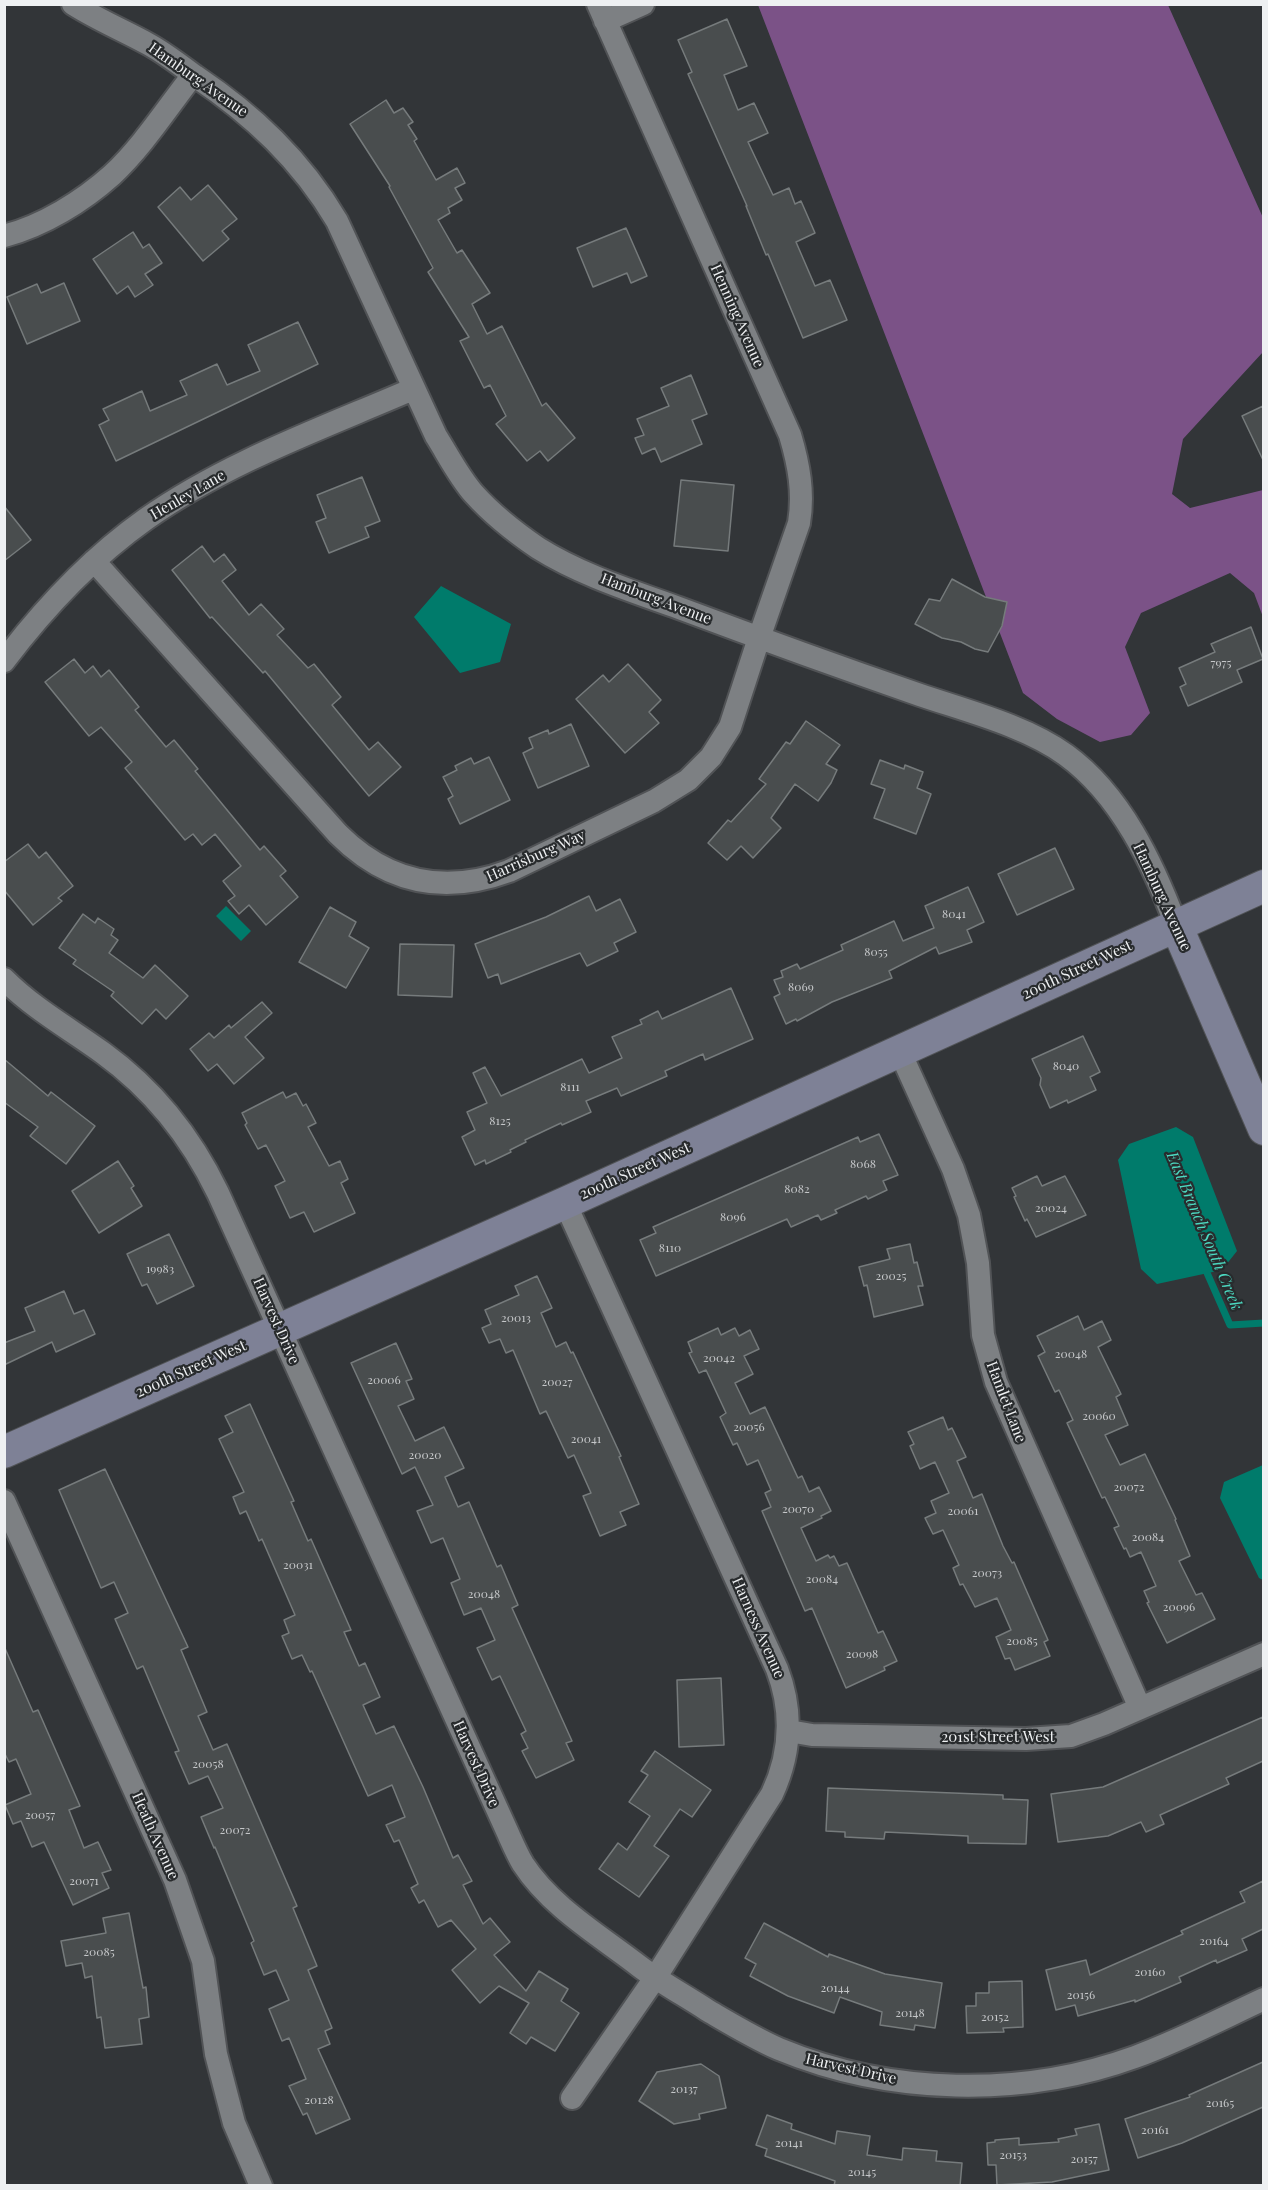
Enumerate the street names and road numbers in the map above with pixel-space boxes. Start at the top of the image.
street label: Hamburg Avenue [145,39,251,121]
street label: Henning Avenue [706,262,768,370]
street label: Henley Lane [147,466,229,524]
street label: Hamburg Avenue [598,570,714,628]
street label: Harrisburg Way [484,826,588,886]
street label: Hamburg Avenue [1129,840,1195,954]
street label: 200th Street West [1019,937,1135,1003]
street label: 200th Street West [577,1139,693,1203]
street label: Harvest Drive [249,1275,303,1367]
street label: 200th Street West [133,1337,249,1401]
street label: Hamlet Lane [982,1359,1030,1445]
street label: Harness Avenue [728,1575,788,1681]
street label: Harvest Drive [449,1718,503,1810]
street label: 201st Street West [941,1728,1055,1746]
street label: Heath Avenue [128,1790,182,1882]
street label: Harvest Drive [804,2050,898,2088]

